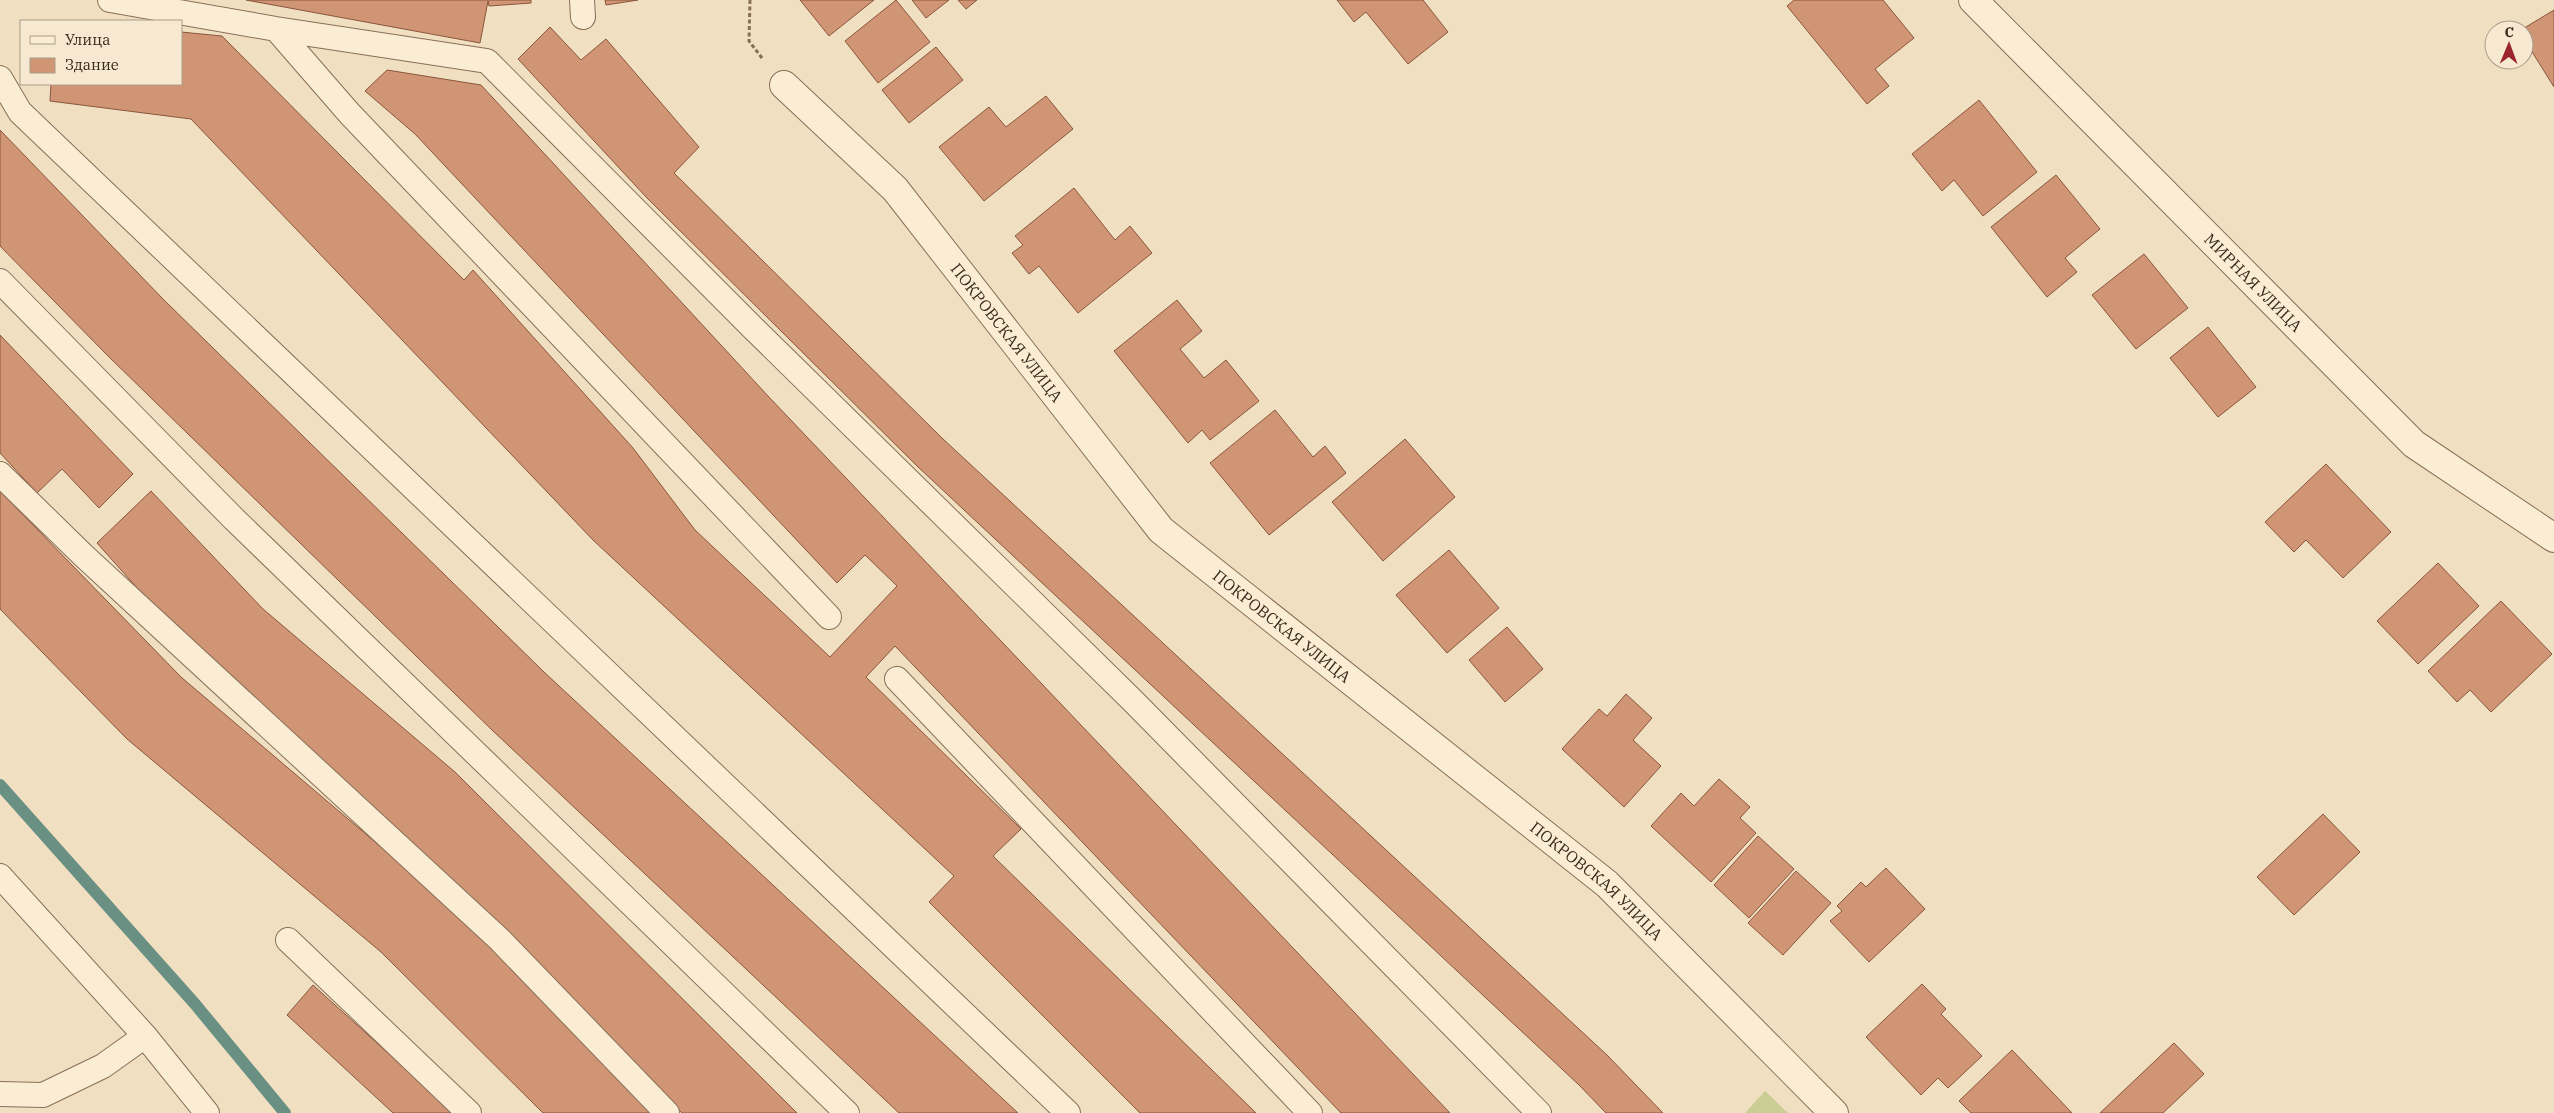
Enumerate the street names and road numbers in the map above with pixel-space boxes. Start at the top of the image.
street label: МИРНАЯ УЛИЦА [2200,229,2307,336]
street label: ПОКРОВСКАЯ УЛИЦА [947,259,1067,406]
street label: ПОКРОВСКАЯ УЛИЦА [1209,565,1355,687]
street label: ПОКРОВСКАЯ УЛИЦА [1526,817,1667,945]

